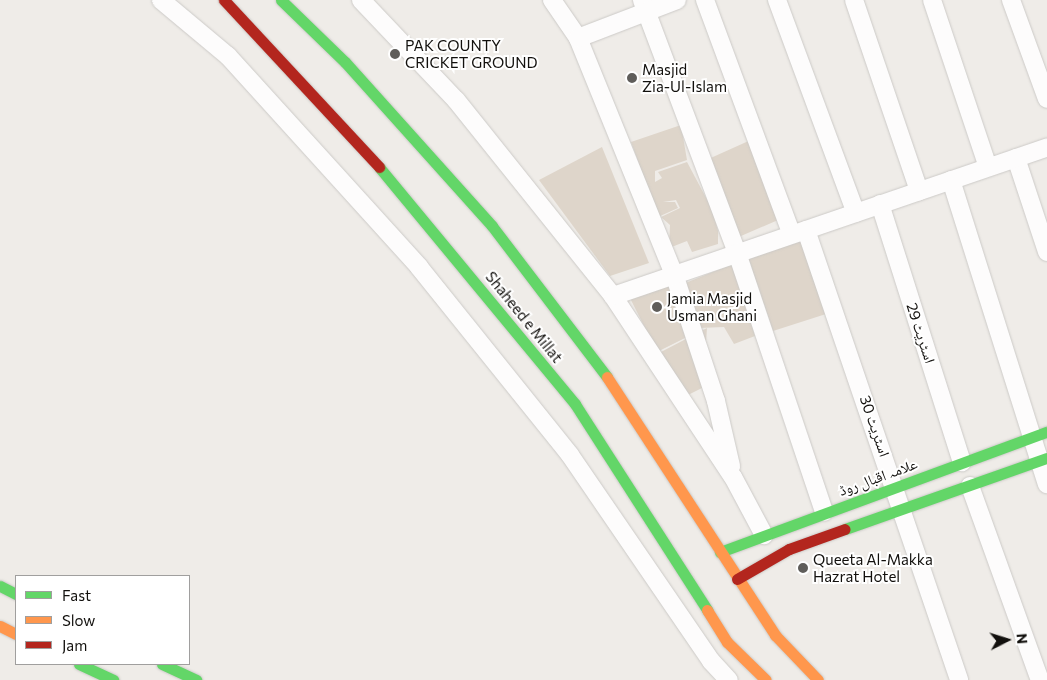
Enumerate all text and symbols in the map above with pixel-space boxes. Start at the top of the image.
place label: PAK COUNTY CRICKET GROUND [405,36,538,71]
marker: PAK COUNTY CRICKET GROUND [389,48,401,60]
place label: Masjid Zia-Ul-Islam [642,60,727,95]
marker: Masjid Zia-Ul-Islam [626,72,638,84]
street label: Shaheed e Millat [482,268,566,366]
place label: Jamia Masjid Usman Ghani [667,289,757,324]
street label: اسٹریٹ 29 [903,300,939,366]
marker: Jamia Masjid Usman Ghani [651,301,663,313]
street label: اسٹریٹ 30 [856,393,894,459]
street label: علامہ اقبال روڈ [836,454,920,500]
place label: Queeta Al-Makka Hazrat Hotel [813,550,933,585]
marker: Queeta Al-Makka Hazrat Hotel [797,562,809,574]
legend [15,575,190,665]
text: Fast [62,586,91,604]
text: Slow [62,611,95,629]
north arrow [982,615,1032,665]
text: N [1014,633,1031,645]
text: Jam [62,636,87,654]

